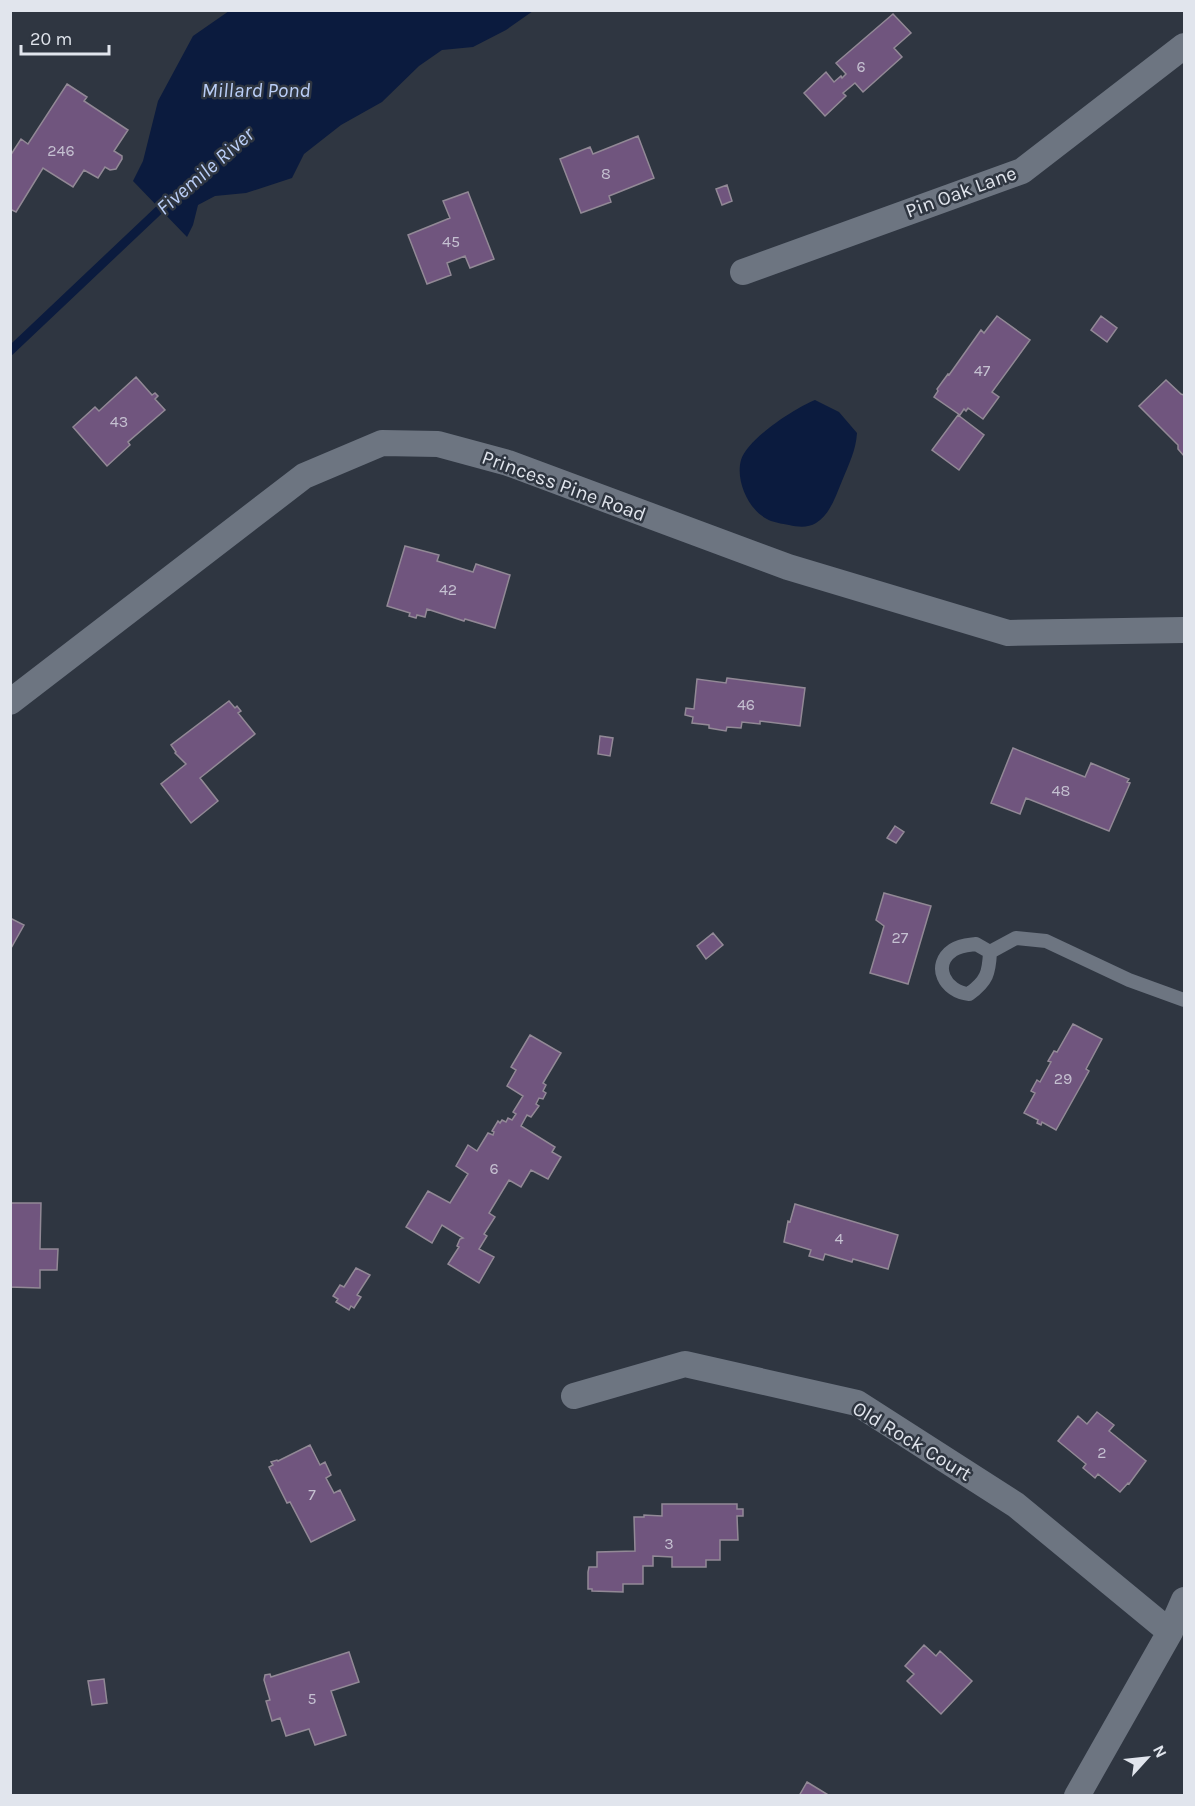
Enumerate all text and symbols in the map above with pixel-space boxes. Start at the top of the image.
scale bar [21,18,110,56]
text: 20 m [30,28,72,50]
house number: 6 [856,57,866,76]
water label: Millard Pond [201,78,311,102]
water label: Fivemile River [151,122,259,220]
house number: 246 [47,141,75,160]
street label: Pin Oak Lane [902,161,1020,223]
house number: 8 [601,164,611,183]
house number: 45 [442,232,460,251]
house number: 47 [974,361,991,380]
house number: 43 [110,412,128,431]
street label: Princess Pine Road [479,446,649,526]
house number: 42 [439,580,457,599]
house number: 46 [737,695,755,714]
house number: 48 [1052,781,1070,800]
house number: 27 [892,928,909,947]
house number: 29 [1054,1069,1072,1088]
house number: 6 [489,1159,499,1178]
house number: 4 [835,1229,844,1248]
street label: Old Rock Court [848,1396,976,1486]
house number: 2 [1097,1443,1107,1462]
house number: 7 [308,1485,316,1504]
house number: 3 [664,1534,674,1553]
house number: 5 [307,1689,317,1708]
north arrow [1117,1728,1177,1788]
text: N [1149,1742,1171,1761]

